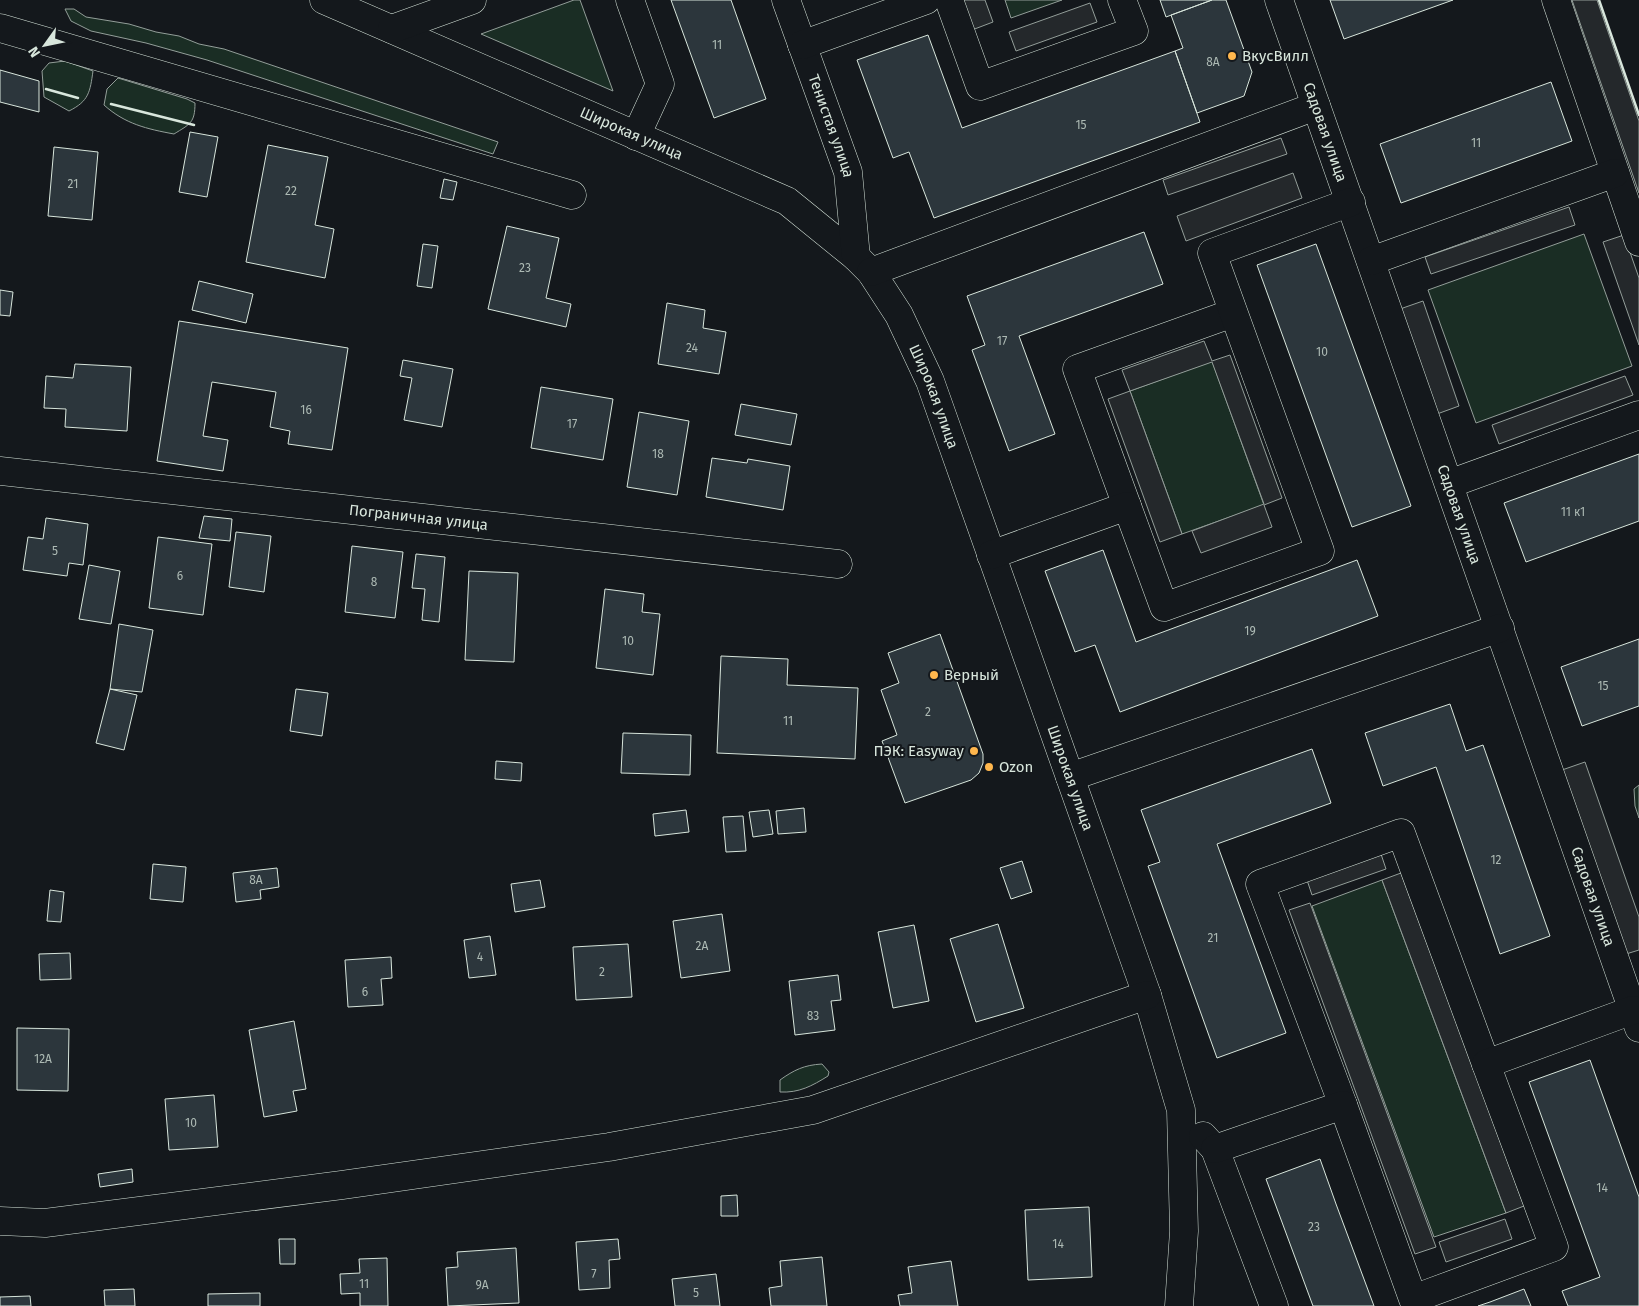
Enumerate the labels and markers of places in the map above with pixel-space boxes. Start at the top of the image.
place label: ВкусВилл [1242,47,1309,65]
marker: ВкусВилл [1226,50,1238,62]
place label: Верный [944,666,999,684]
marker: Верный [928,669,940,681]
place label: ПЭК: Easyway [874,742,965,760]
marker: ПЭК: Easyway [968,745,980,757]
place label: Ozon [999,758,1033,776]
marker: Ozon [983,761,995,773]

